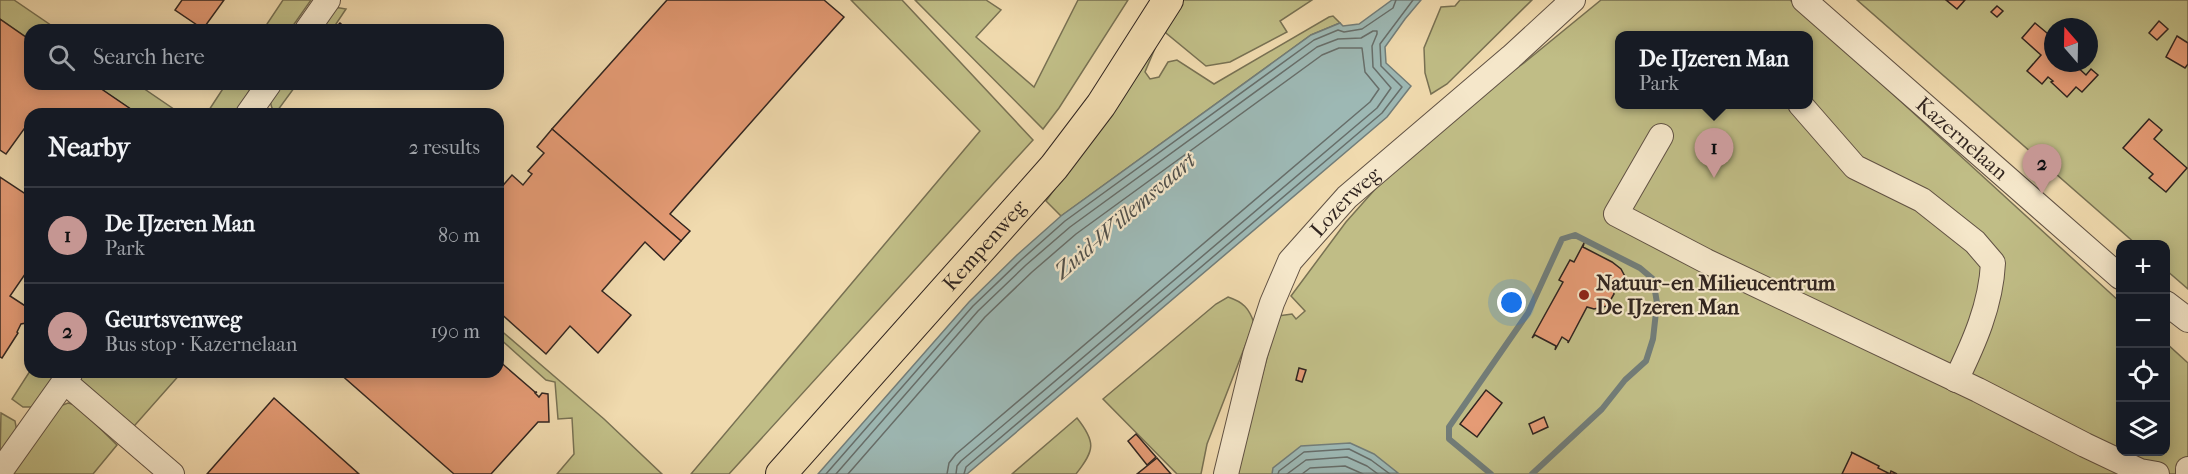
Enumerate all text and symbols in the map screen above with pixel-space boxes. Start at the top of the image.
north arrow [2044,18,2098,72]
search box [24,24,504,90]
popup [1615,31,1813,109]
icon: search [45,41,78,74]
text: Search here [93,44,205,70]
text: De IJzeren Man [1639,46,1789,72]
text: Park [1639,72,1679,95]
street label: Kazernelaan [1911,92,2013,185]
pin: 1 [1694,128,1734,178]
text: Nearby [48,132,130,163]
text: 2 results [409,136,480,159]
pin: 2 [2022,144,2062,194]
water label: Zuid-Willemsvaart [1048,147,1202,286]
street label: Lozerweg [1305,161,1386,242]
street label: Kempenweg [938,194,1031,296]
text: De IJzeren Man [105,211,255,237]
text: 1 [64,224,71,247]
text: 80 m [438,224,480,247]
text: Park [105,237,145,260]
map controls [2116,240,2170,456]
button: + [2116,240,2170,294]
place label: Natuur- en Milieucentrum De IJzeren Man [1596,271,1836,319]
your location [1497,288,1526,317]
marker: Natuur- en Milieucentrum De IJzeren Man [1577,288,1591,302]
button: − [2116,294,2170,348]
text: Geurtsvenweg [105,307,242,333]
text: 2 [62,320,73,343]
text: 190 m [430,320,480,343]
text: Bus stop · Kazernelaan [105,333,297,356]
button: locate [2116,348,2170,402]
button: layers [2116,402,2170,456]

